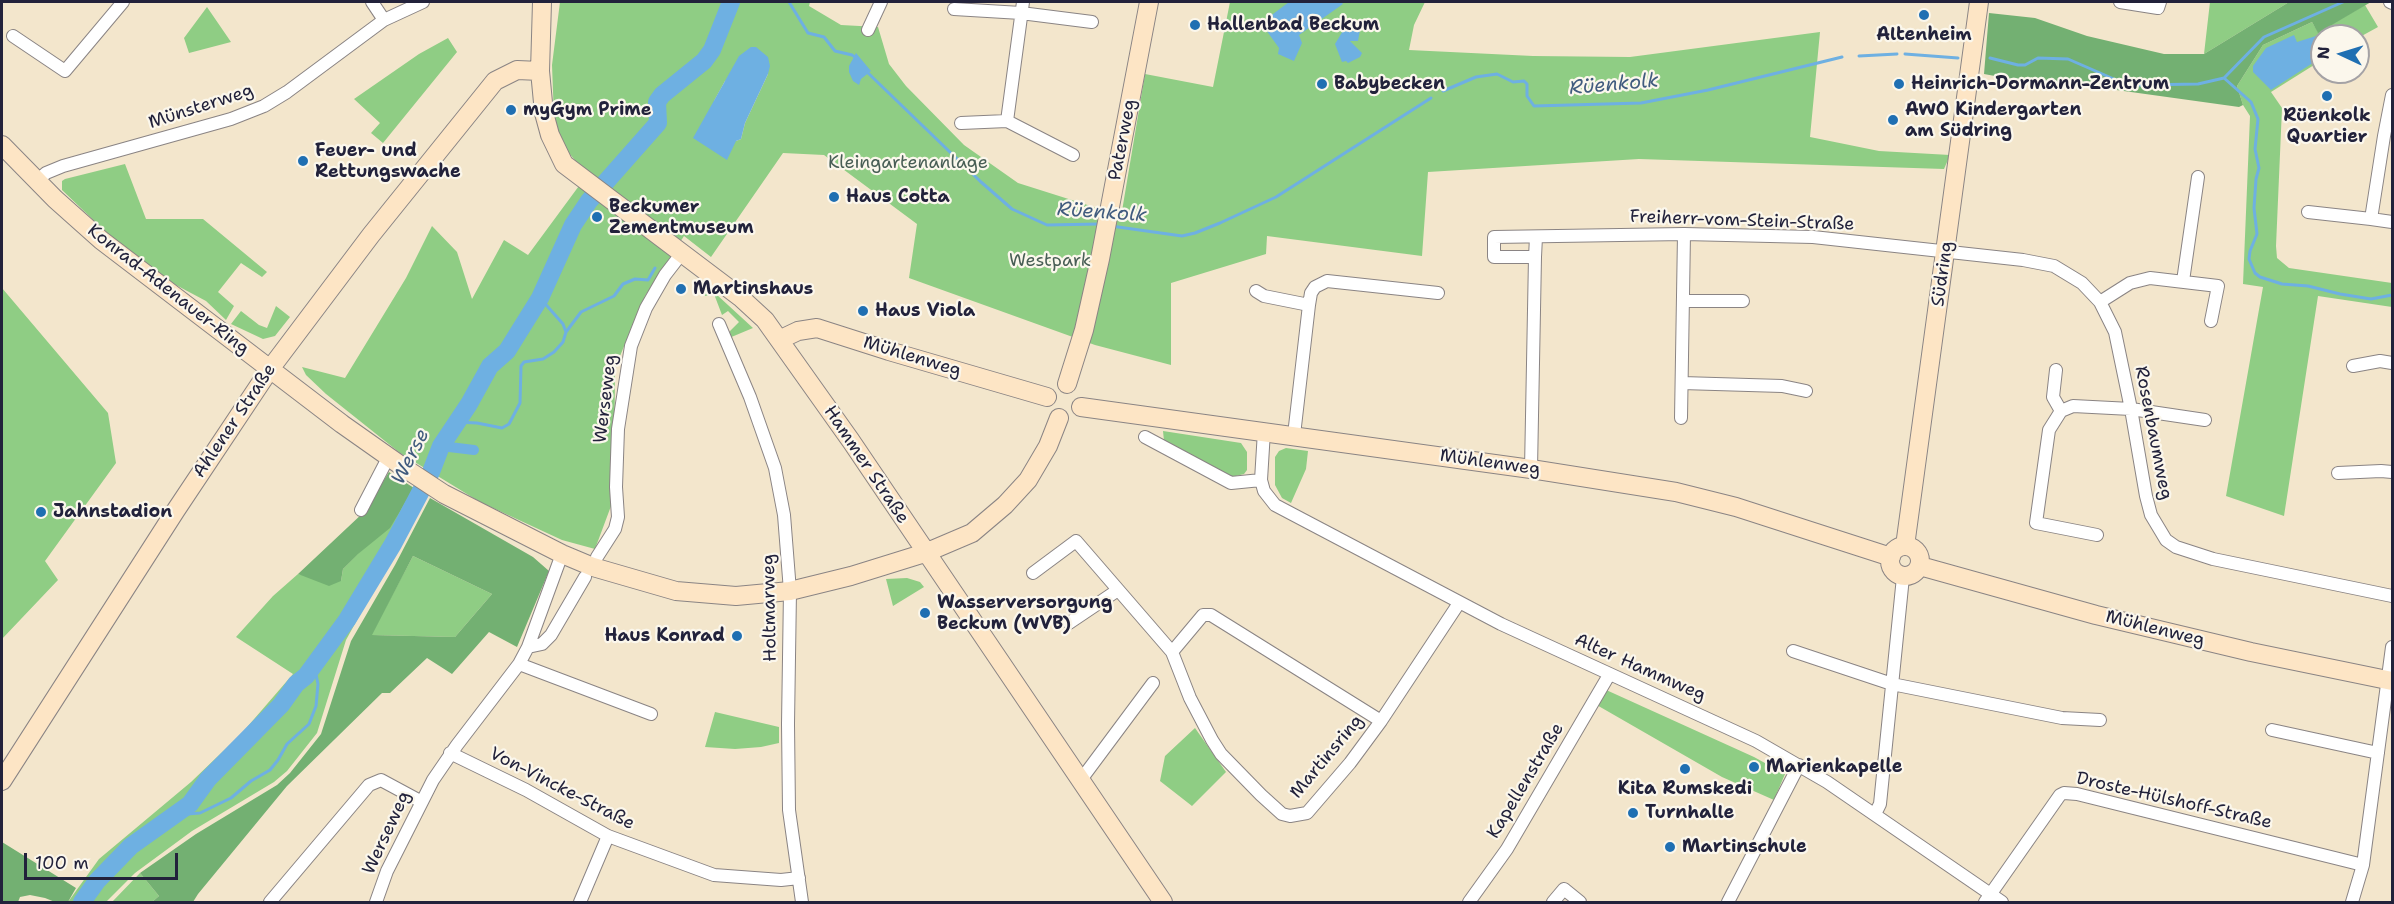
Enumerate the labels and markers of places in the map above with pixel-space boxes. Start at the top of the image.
marker: Altenheim [1917,8,1931,22]
place label: Hallenbad Beckum [1207,14,1379,36]
marker: Hallenbad Beckum [1188,18,1202,32]
place label: Altenheim [1876,24,1972,46]
place label: Babybecken [1334,73,1445,95]
place label: Heinrich-Dormann-Zentrum [1911,73,2169,95]
marker: Babybecken [1315,77,1329,91]
marker: Heinrich-Dormann-Zentrum [1892,77,1906,91]
marker: Rüenkolk Quartier [2320,89,2334,103]
place label: myGym Prime [523,99,652,121]
place label: AWO Kindergarten am Südring [1905,99,2081,142]
marker: myGym Prime [504,103,518,117]
place label: Rüenkolk Quartier [2283,105,2371,148]
marker: AWO Kindergarten am Südring [1886,113,1900,127]
place label: Feuer- und Rettungswache [315,140,461,182]
marker: Feuer- und Rettungswache [296,154,310,168]
place label: Haus Cotta [846,186,950,208]
marker: Haus Cotta [827,190,841,204]
place label: Beckumer Zementmuseum [609,196,754,238]
marker: Beckumer Zementmuseum [590,210,604,224]
place label: Martinshaus [693,278,813,300]
marker: Martinshaus [674,282,688,296]
place label: Haus Viola [875,300,975,322]
marker: Haus Viola [856,304,870,318]
place label: Jahnstadion [53,501,172,523]
marker: Jahnstadion [34,505,48,519]
place label: Wasserversorgung Beckum (WVB) [937,592,1112,634]
marker: Wasserversorgung Beckum (WVB) [918,606,932,620]
place label: Haus Konrad [605,625,725,647]
marker: Haus Konrad [730,629,744,643]
place label: Marienkapelle [1766,756,1902,778]
marker: Marienkapelle [1747,760,1761,774]
marker: Kita Rumskedi [1678,762,1692,776]
place label: Kita Rumskedi [1618,778,1752,800]
place label: Turnhalle [1645,802,1734,824]
marker: Turnhalle [1626,806,1640,820]
place label: Martinschule [1682,836,1807,858]
marker: Martinschule [1663,840,1677,854]

